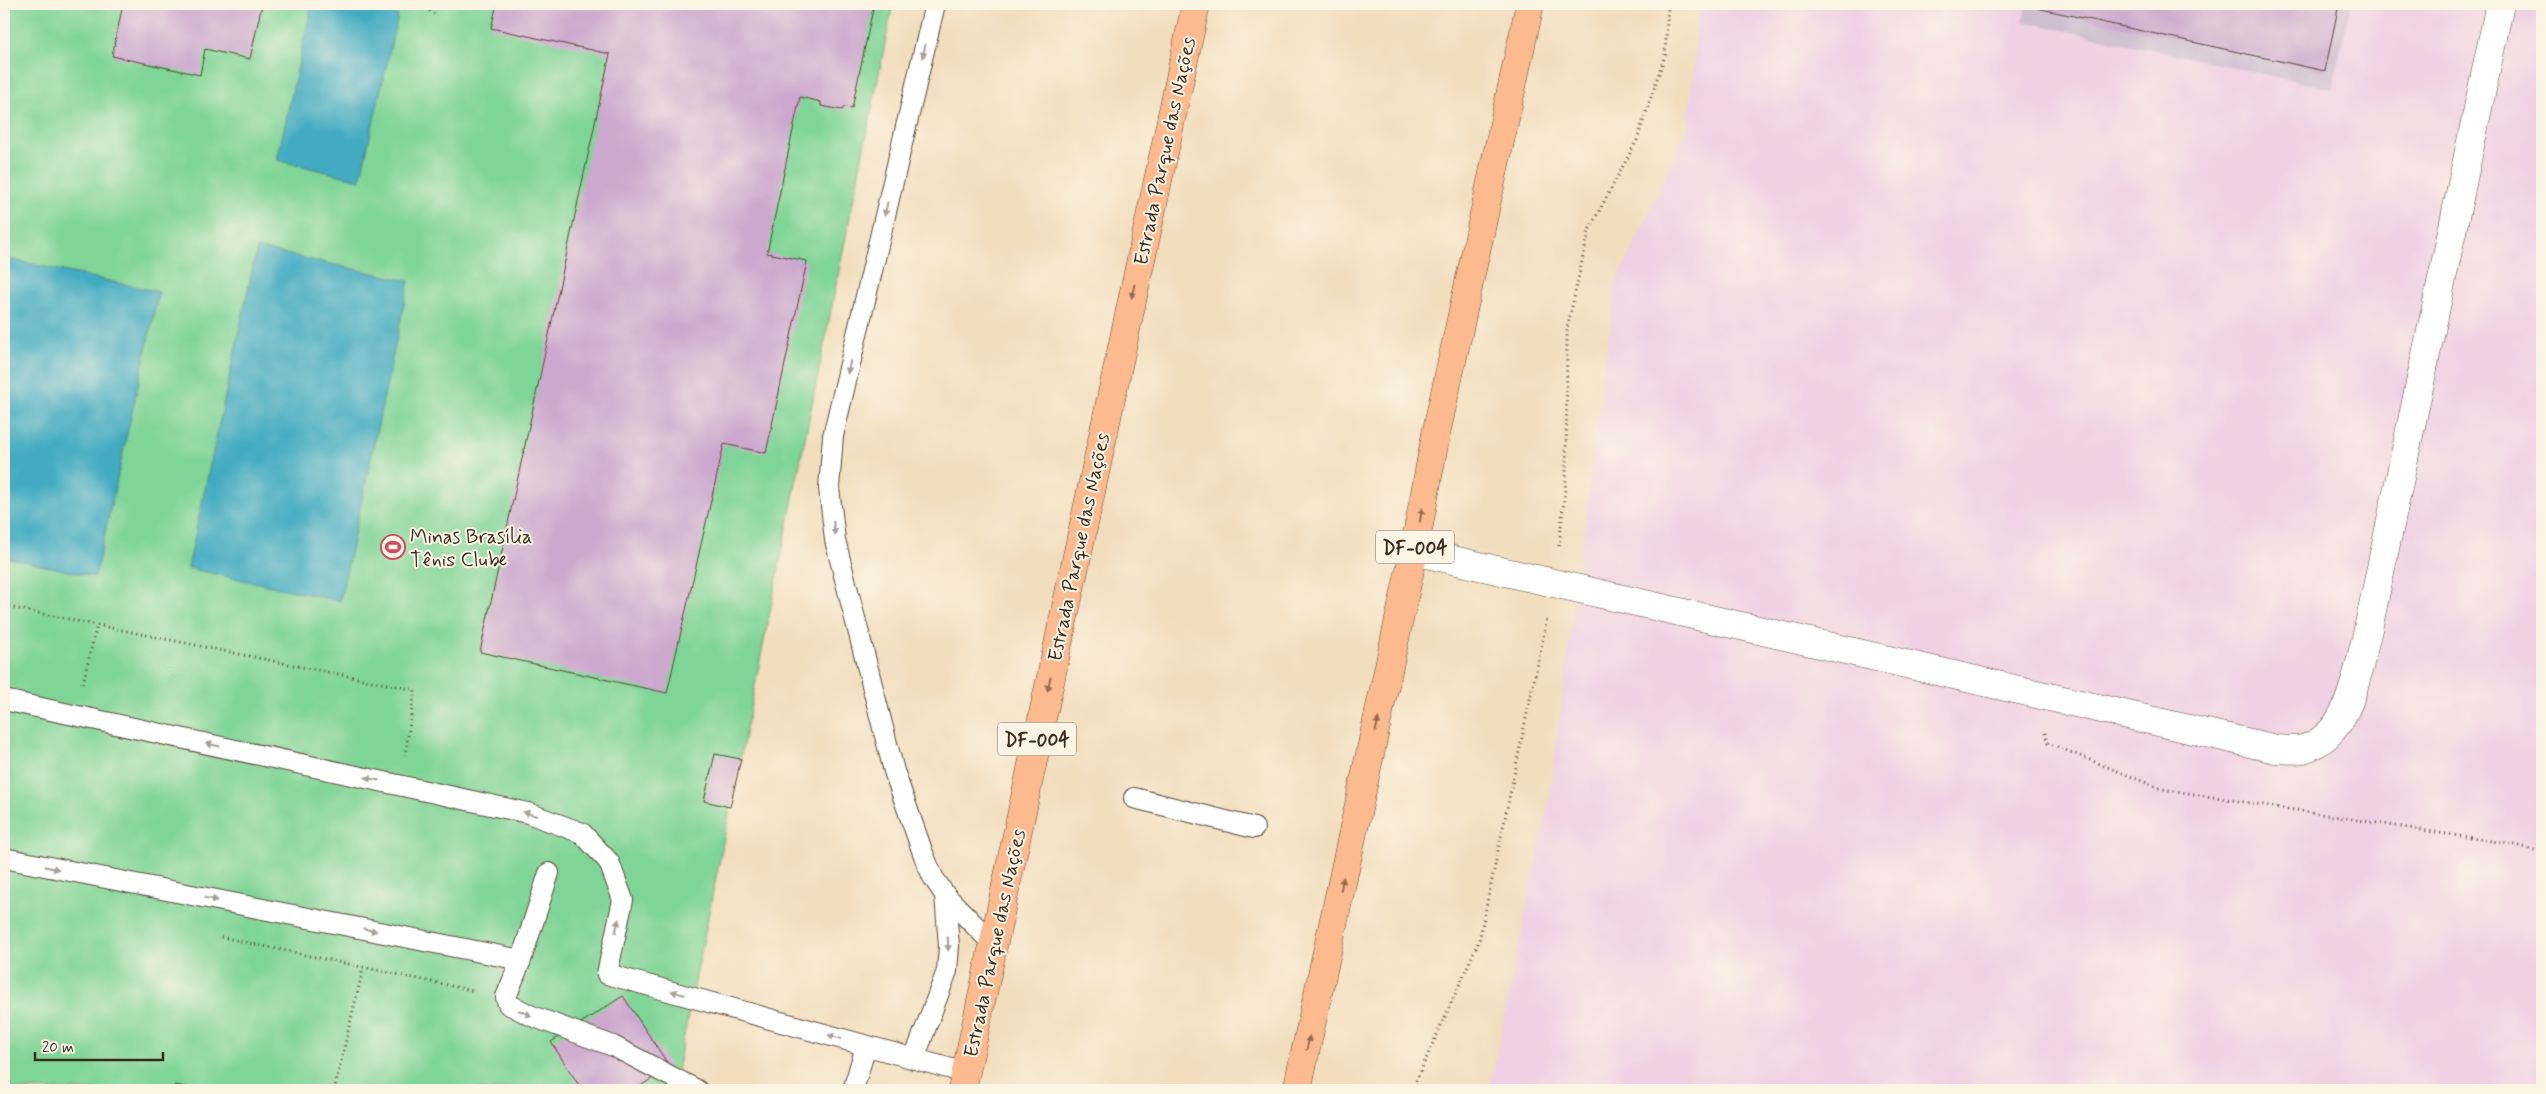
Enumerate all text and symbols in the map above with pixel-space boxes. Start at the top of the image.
street label: Estrada Parque das Nações [1128,34,1203,268]
one-way arrow [919,44,927,59]
one-way arrow [882,202,890,217]
one-way arrow [1129,283,1137,298]
one-way arrow [845,360,853,375]
street label: Estrada Parque das Nações [1042,430,1117,664]
one-way arrow [1417,506,1425,522]
one-way arrow [830,520,838,536]
place label: Minas Brasília Tênis Clube [410,524,532,574]
road number: DF-004 [1376,530,1454,564]
sports icon: Minas Brasília Tênis Clube [380,534,406,560]
one-way arrow [1045,676,1053,691]
one-way arrow [1373,717,1381,733]
road number: DF-004 [998,722,1076,756]
one-way arrow [205,741,220,749]
one-way arrow [364,775,379,783]
one-way arrow [522,810,537,818]
street label: Estrada Parque das Nações [958,826,1033,1060]
one-way arrow [44,864,60,872]
one-way arrow [1338,876,1346,891]
one-way arrow [203,895,219,903]
one-way arrow [613,919,621,934]
one-way arrow [363,927,379,935]
one-way arrow [944,936,952,952]
one-way arrow [671,989,686,997]
one-way arrow [518,1009,532,1017]
scale bar [35,1029,162,1061]
one-way arrow [827,1033,842,1041]
one-way arrow [1304,1034,1312,1050]
text: 20 m [42,1038,74,1058]

